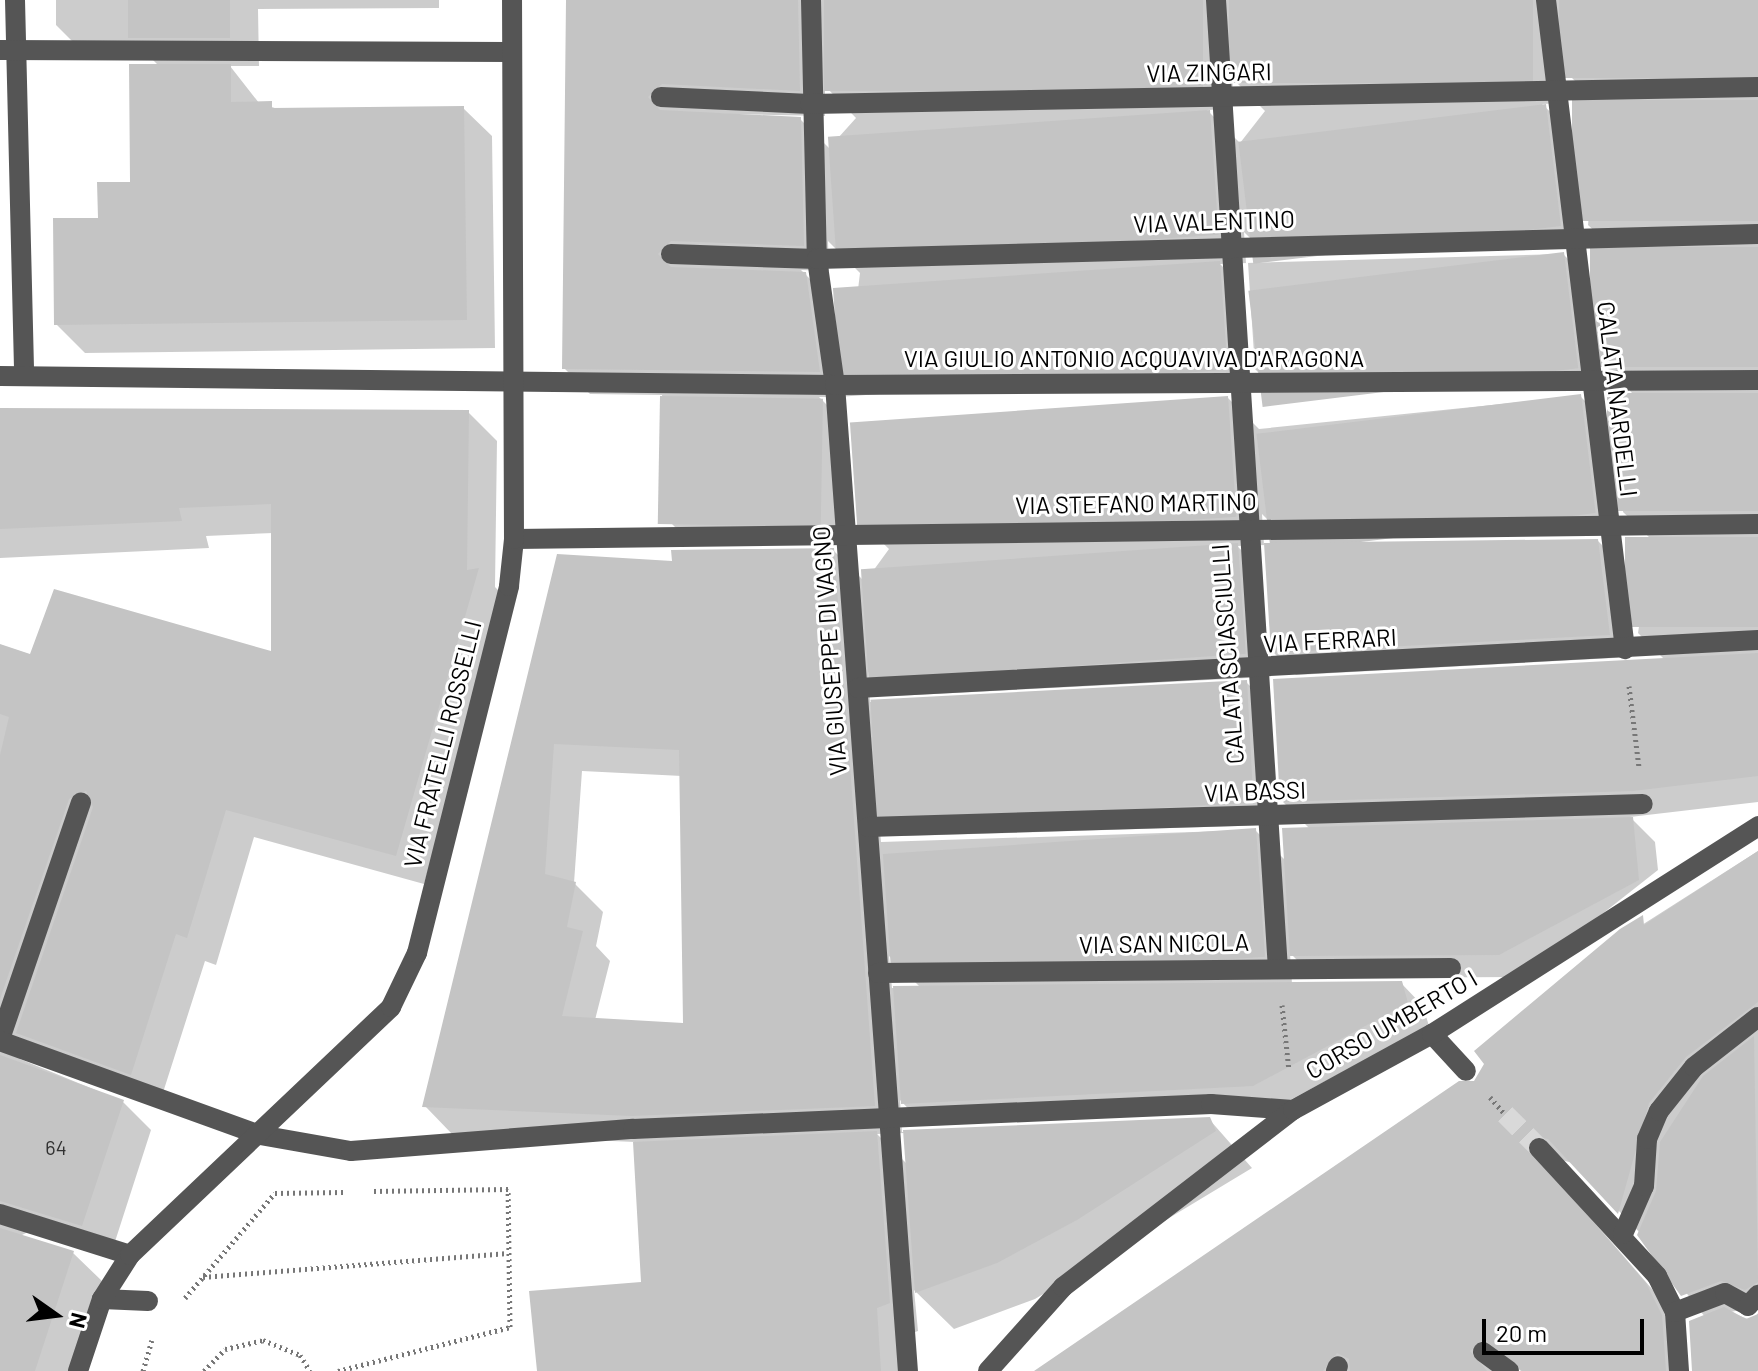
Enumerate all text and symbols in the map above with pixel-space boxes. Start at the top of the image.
street label: VIA ZINGARI [1146,57,1272,87]
street label: VIA VALENTINO [1133,204,1295,238]
street label: CALATA NARDELLI [1592,300,1644,498]
street label: VIA GIULIO ANTONIO ACQUAVIVA D'ARAGONA [904,344,1364,372]
street label: VIA STEFANO MARTINO [1015,486,1257,520]
street label: VIA GIUSEPPE DI VAGNO [806,525,852,777]
street label: CALATA SCIASCIULLI [1205,543,1249,765]
street label: VIA FRATELLI ROSSELLI [397,617,487,871]
street label: VIA FERRARI [1263,622,1397,658]
street label: VIA BASSI [1203,775,1307,807]
street label: VIA SAN NICOLA [1079,927,1249,959]
street label: CORSO UMBERTO I [1300,963,1482,1085]
house number: 64 [45,1135,67,1159]
north arrow [16,1275,96,1355]
scale bar [1486,1303,1648,1353]
text: N [65,1311,94,1331]
text: 20 m [1496,1318,1547,1347]

